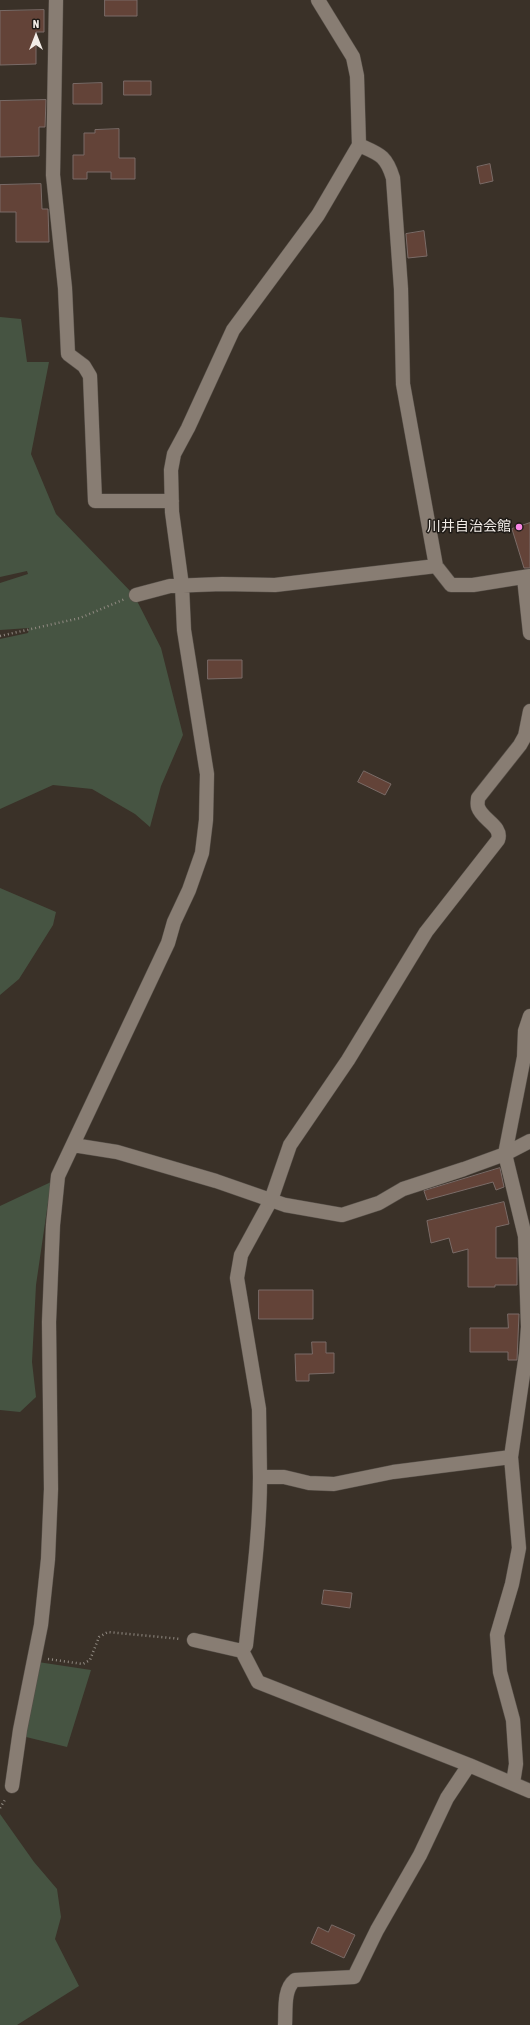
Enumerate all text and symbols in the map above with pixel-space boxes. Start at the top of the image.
north arrow [16,16,56,56]
text: N [33,18,39,30]
place label: 川井自治会館 [427,519,511,535]
marker: 川井自治会館 [514,522,524,532]

